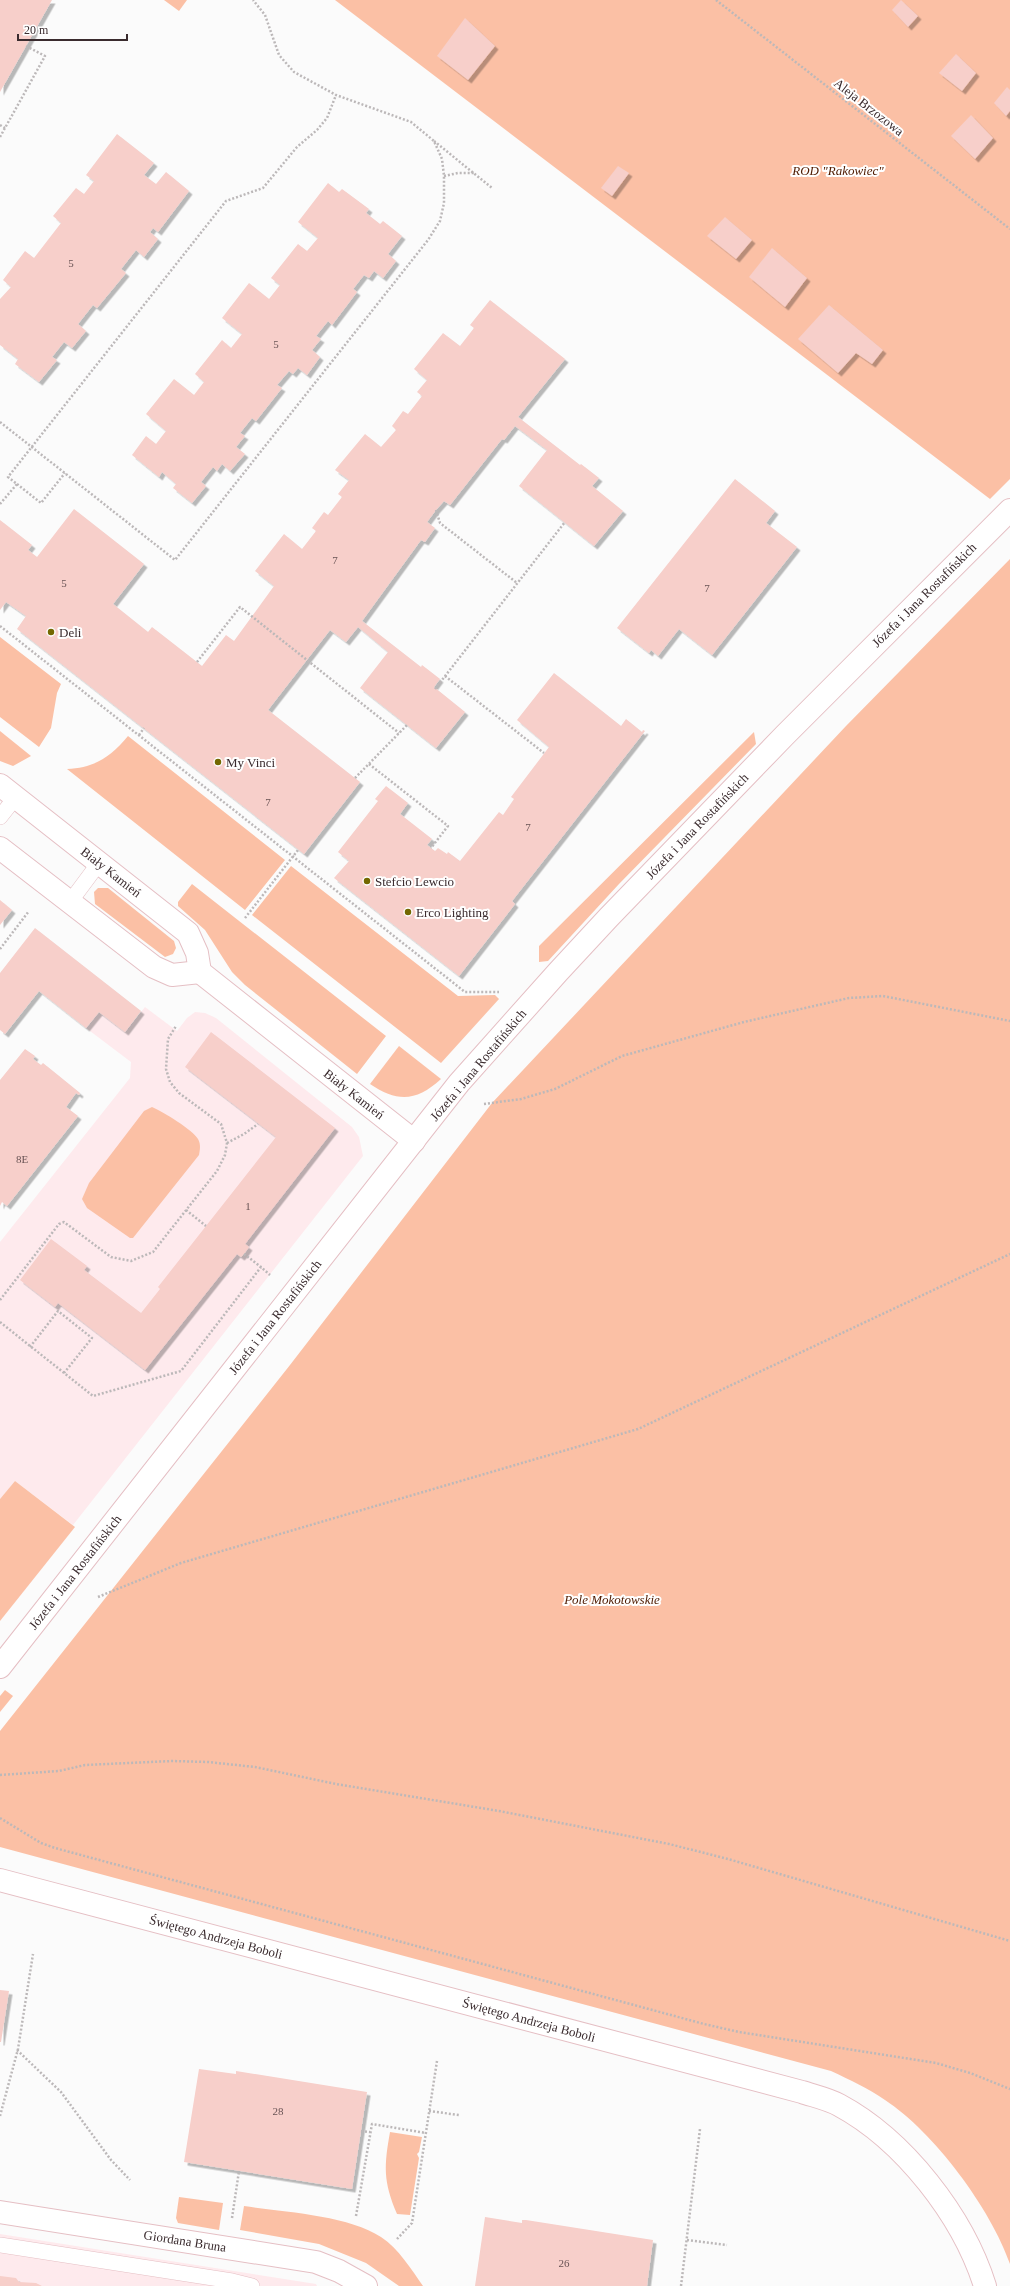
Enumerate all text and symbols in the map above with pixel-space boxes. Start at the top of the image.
scale bar [18,16,127,42]
text: 20 m [24,23,49,37]
street label: Aleja Brzozowa [831,75,907,139]
park label: ROD "Rakowiec" [791,163,884,178]
house number: 5 [68,257,74,269]
house number: 5 [273,338,279,350]
street label: Józefa i Jana Rostafińskich [869,539,980,650]
house number: 7 [332,554,338,566]
house number: 5 [61,577,67,589]
house number: 7 [704,582,710,594]
place label: Deli [59,625,82,640]
marker: Deli [46,627,56,637]
place label: My Vinci [226,755,276,770]
marker: My Vinci [213,757,223,767]
street label: Józefa i Jana Rostafińskich [643,770,752,882]
house number: 7 [265,796,271,808]
house number: 7 [525,821,531,833]
street label: Biały Kamień [78,844,145,901]
place label: Stefcio Lewcio [375,874,454,889]
marker: Stefcio Lewcio [362,876,372,886]
place label: Erco Lighting [416,905,489,920]
marker: Erco Lighting [403,907,413,917]
street label: Józefa i Jana Rostafińskich [427,1006,529,1124]
street label: Biały Kamień [321,1066,388,1123]
house number: 8E [16,1153,28,1165]
house number: 1 [245,1200,251,1212]
street label: Józefa i Jana Rostafińskich [226,1256,325,1377]
street label: Józefa i Jana Rostafińskich [26,1511,125,1632]
park label: Pole Mokotowskie [563,1592,660,1607]
street label: Świętego Andrzeja Boboli [148,1912,285,1962]
street label: Świętego Andrzeja Boboli [461,1995,598,2045]
house number: 28 [273,2105,284,2117]
street label: Giordana Bruna [143,2227,228,2255]
house number: 26 [559,2257,570,2269]

